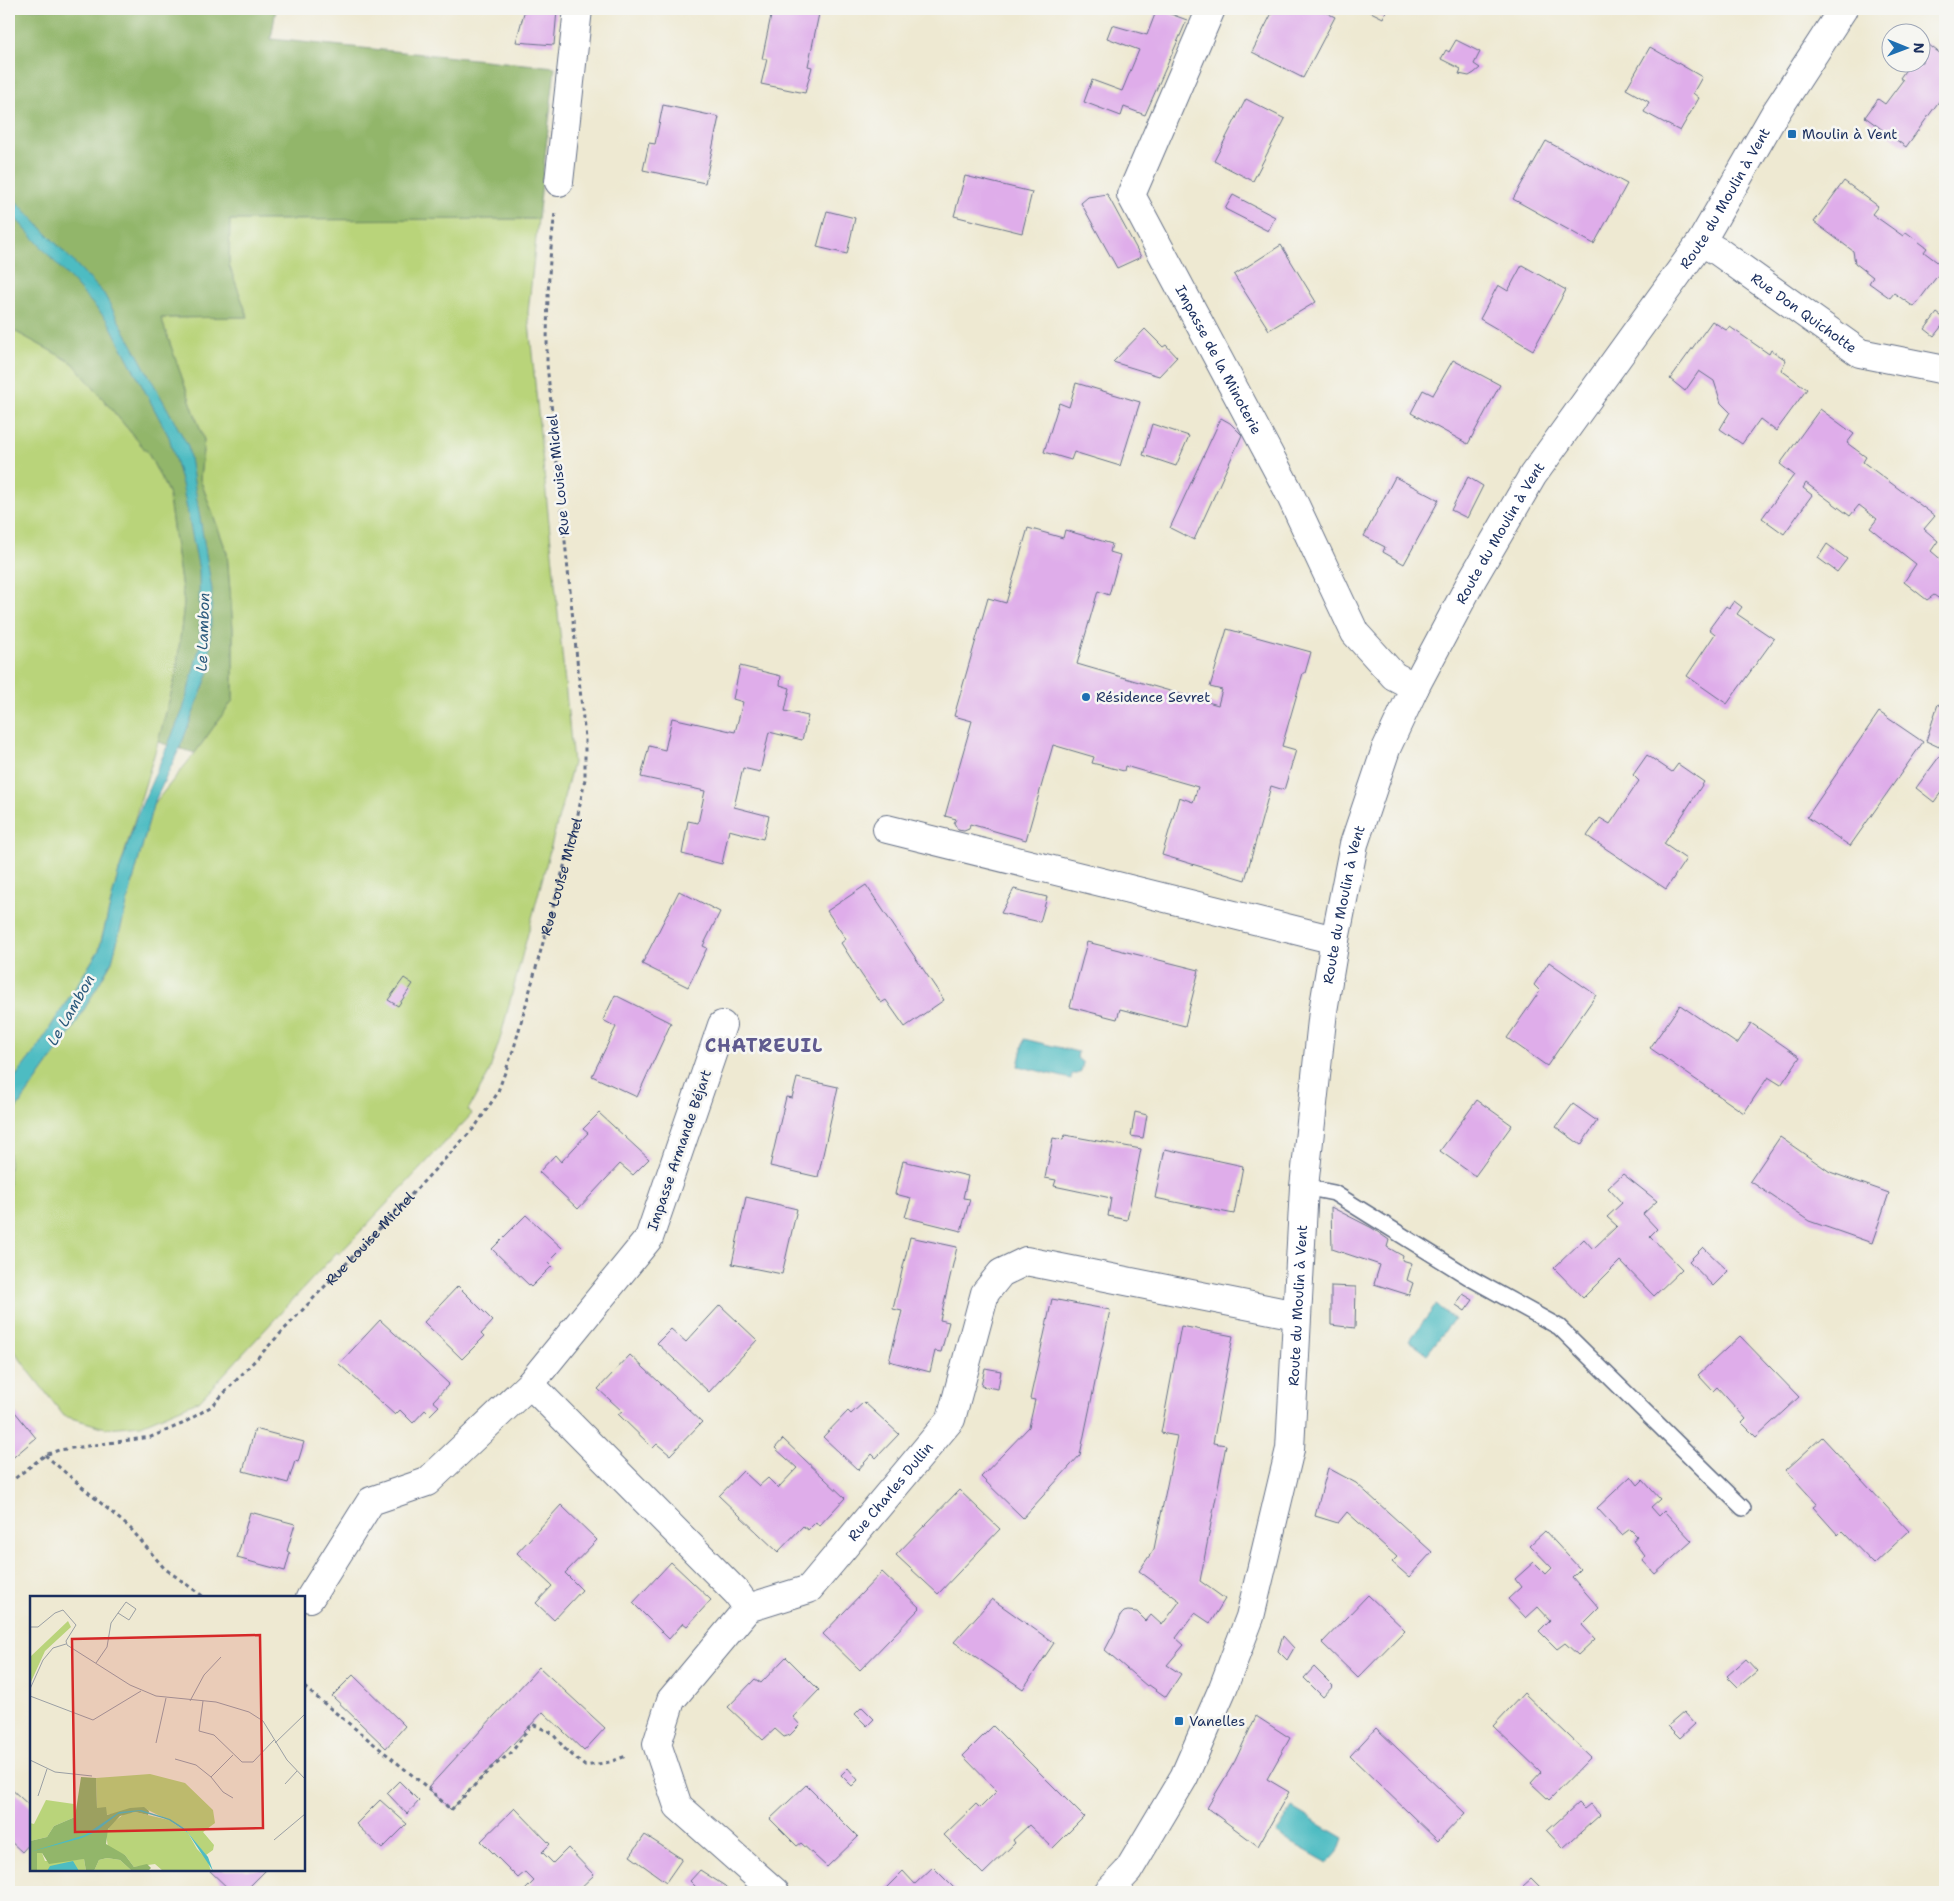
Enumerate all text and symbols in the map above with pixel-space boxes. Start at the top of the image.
north arrow [1882,22,1932,72]
text: N [1910,43,1928,54]
street label: Route du Moulin à Vent [1676,124,1774,272]
place label: Moulin à Vent [1802,125,1897,143]
marker: Moulin à Vent [1786,128,1798,140]
street label: Rue Don Quichotte [1747,269,1860,357]
street label: Impasse de la Minoterie [1172,282,1266,437]
street label: Rue Louise Michel [543,413,573,536]
street label: Route du Moulin à Vent [1452,459,1548,607]
water label: Le Lambon [192,592,214,672]
place label: Résidence Sevret [1096,688,1210,706]
marker: Résidence Sevret [1080,691,1092,703]
street label: Rue Louise Michel [536,815,586,938]
street label: Route du Moulin à Vent [1319,823,1369,985]
water label: Le Lambon [43,971,99,1049]
district label: CHATREUIL [705,1033,823,1058]
street label: Impasse Armande Béjart [643,1067,715,1233]
street label: Rue Louise Michel [321,1188,419,1289]
street label: Route du Moulin à Vent [1284,1224,1311,1386]
street label: Rue Charles Dullin [844,1438,937,1545]
inset map [30,1596,305,1871]
place label: Vanelles [1189,1712,1245,1730]
marker: Vanelles [1173,1715,1185,1727]

